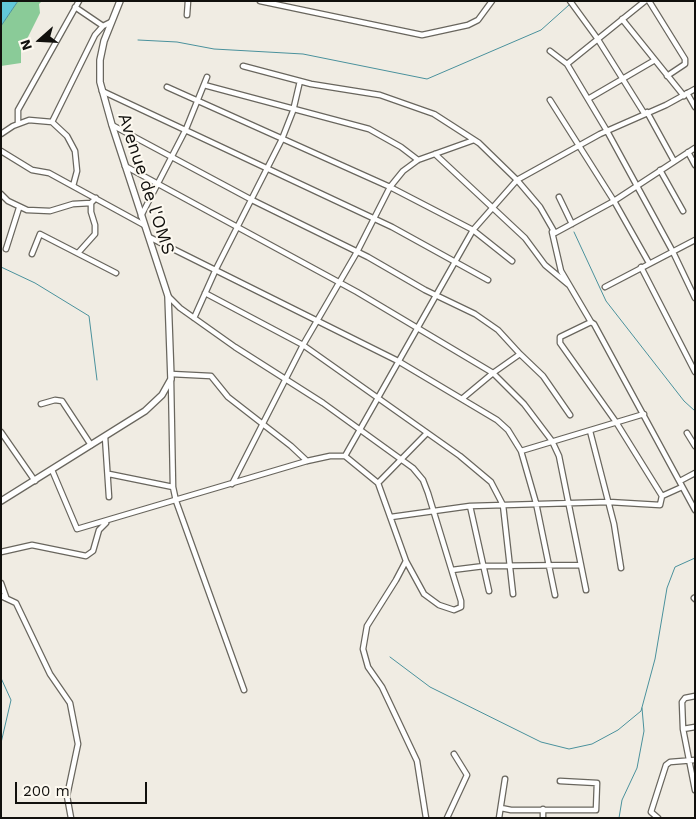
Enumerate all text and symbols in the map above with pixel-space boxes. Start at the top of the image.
north arrow [15,15,65,65]
text: N [17,37,35,52]
street label: Avenue de l'OMS [113,111,179,257]
scale bar [18,772,150,804]
text: 200 m [23,782,70,800]

